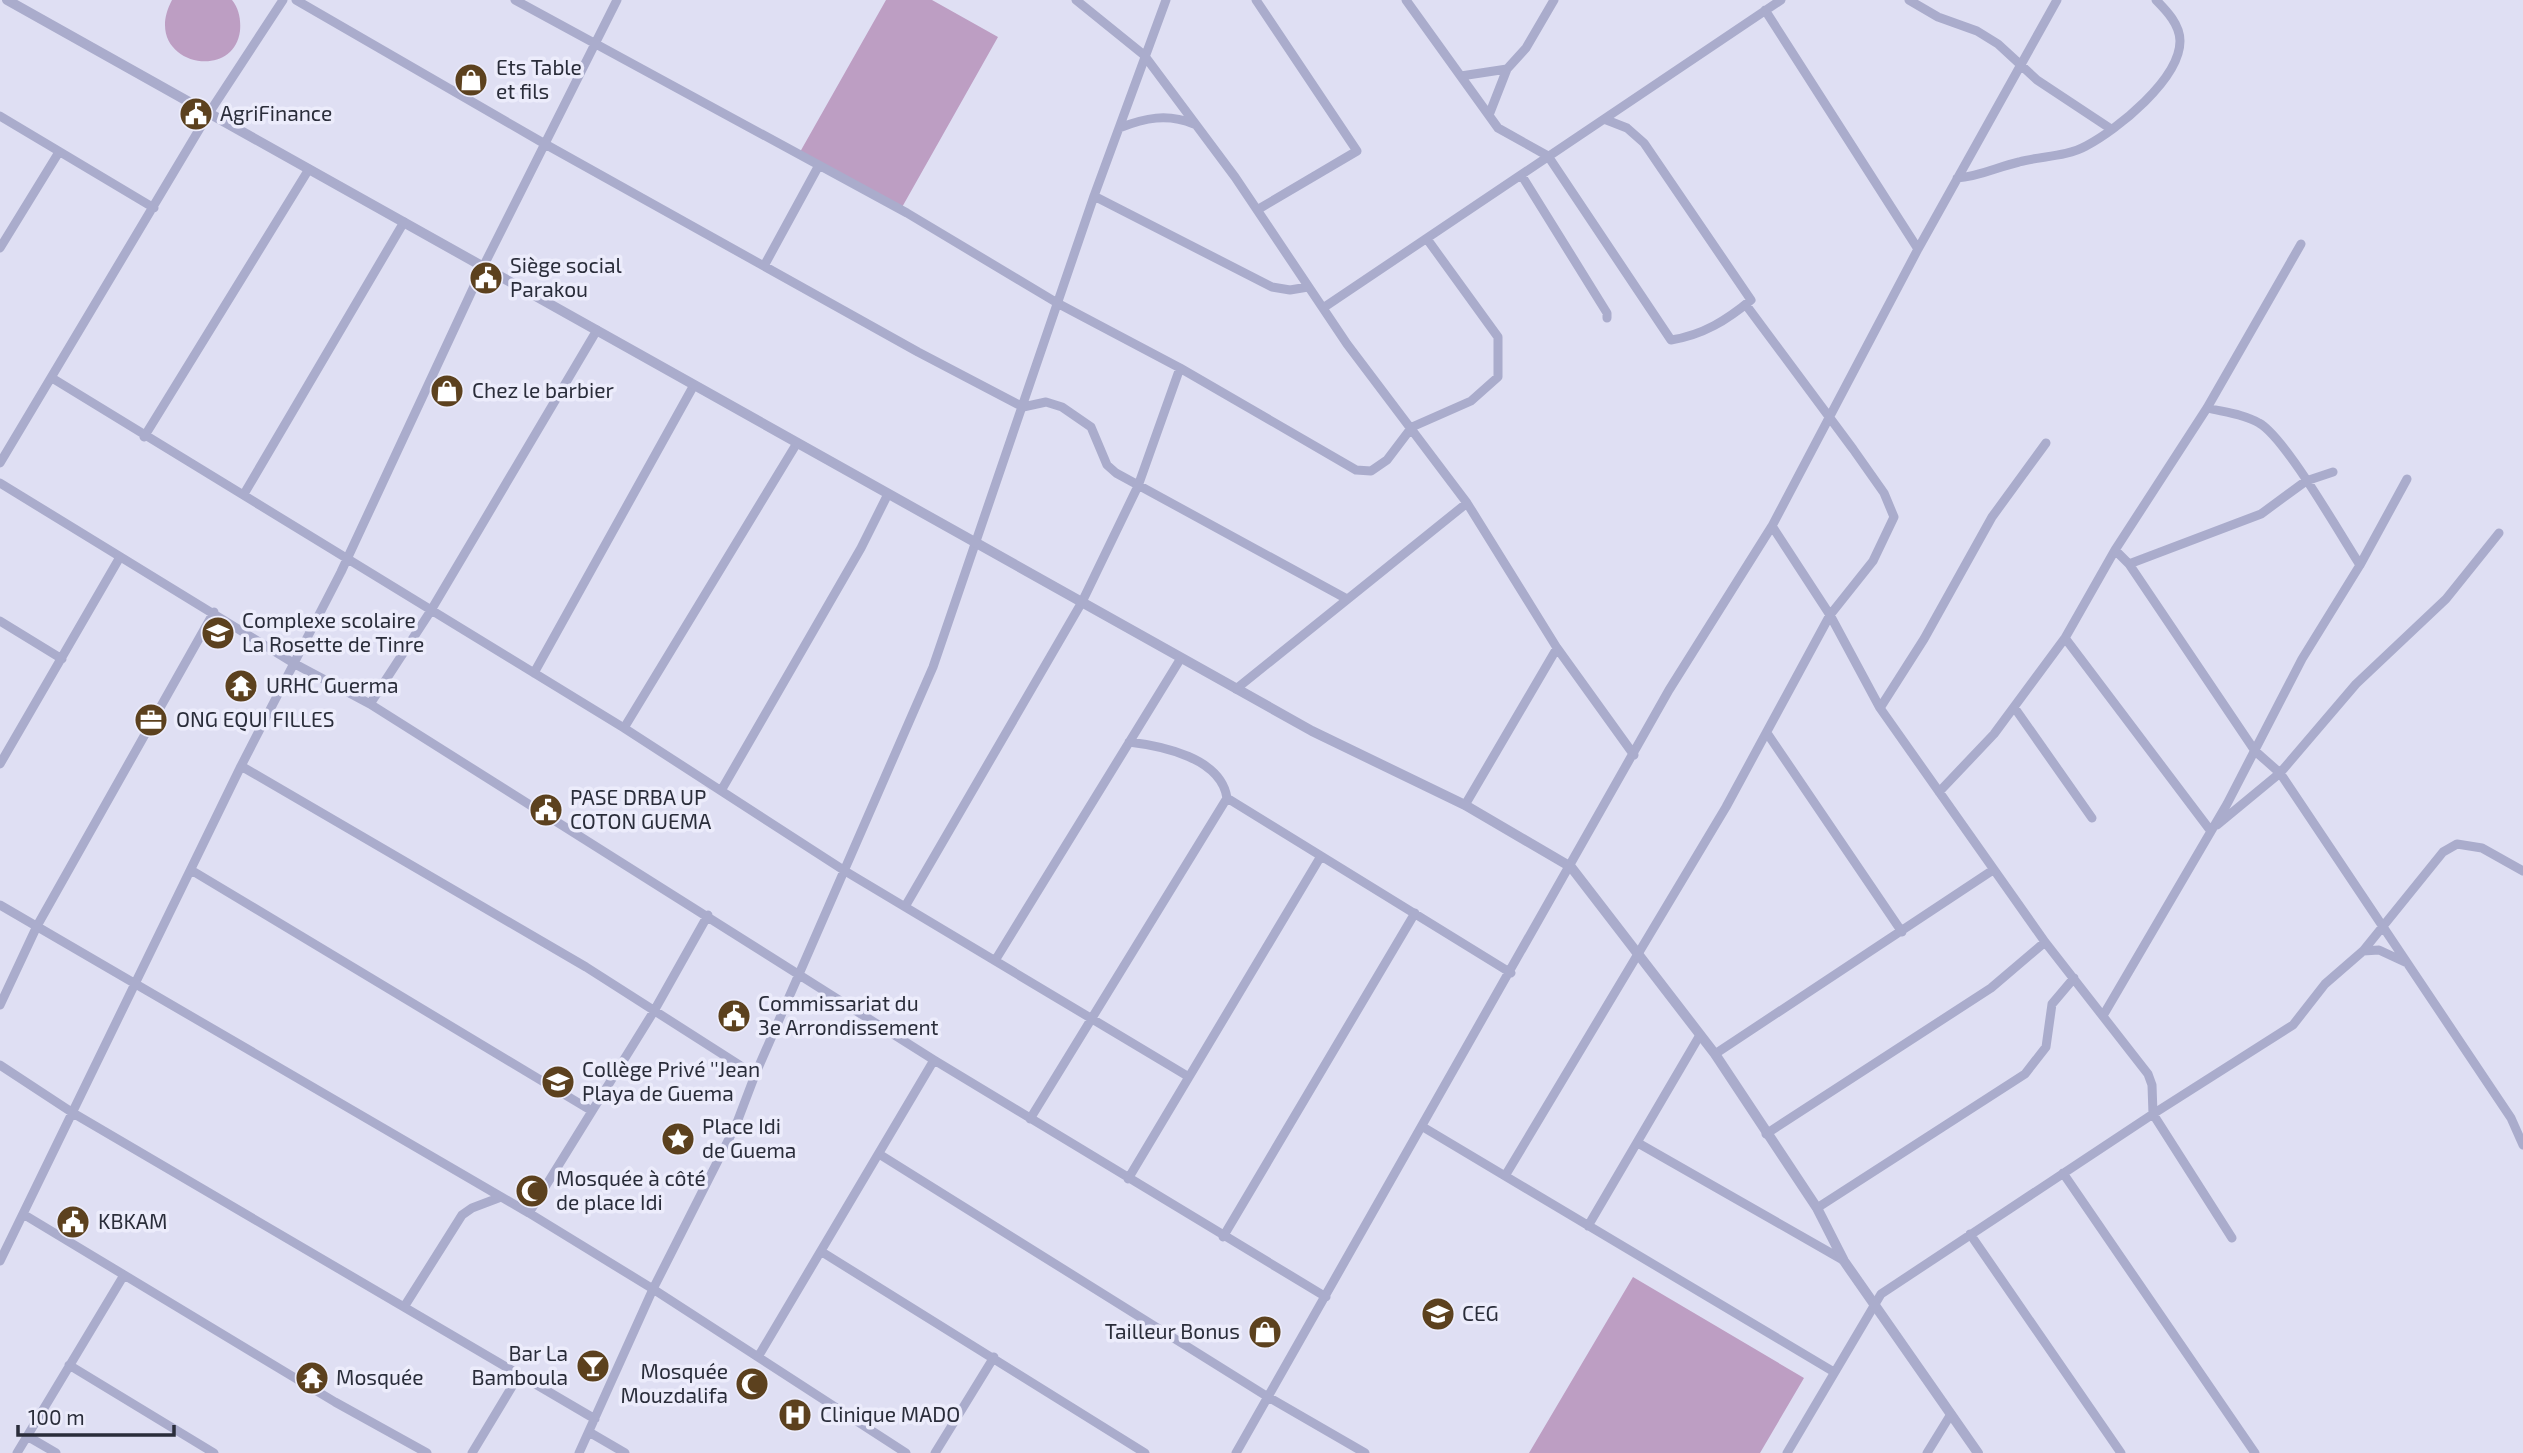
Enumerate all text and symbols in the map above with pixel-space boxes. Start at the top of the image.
place label: Ets Table et fils [496,54,582,103]
shop icon: Ets Table et fils [452,61,490,99]
public building icon: AgriFinance [177,95,215,133]
place label: AgriFinance [220,100,332,125]
place label: Siège social Parakou [510,252,622,301]
public building icon: Siège social Parakou [467,259,505,297]
shop icon: Chez le barbier [428,372,466,410]
place label: Chez le barbier [472,377,614,402]
place label: Complexe scolaire La Rosette de Tinre [242,607,424,656]
school or university icon: Complexe scolaire La Rosette de Tinre [199,614,237,652]
temple icon: URHC Guerma [222,667,260,705]
place label: URHC Guerma [266,672,398,697]
office icon: ONG EQUI FILLES [132,701,170,739]
place label: ONG EQUI FILLES [176,706,335,732]
place label: PASE DRBA UP COTON GUEMA [570,784,711,833]
public building icon: PASE DRBA UP COTON GUEMA [527,791,565,829]
place label: Commissariat du 3e Arrondissement [758,990,939,1039]
public building icon: Commissariat du 3e Arrondissement [715,997,753,1035]
place label: Collège Privé ''Jean Playa de Guema [582,1056,760,1105]
school or university icon: Collège Privé ''Jean Playa de Guema [539,1063,577,1101]
place label: Place Idi de Guema [702,1113,796,1162]
place icon: Place Idi de Guema [659,1120,697,1158]
place label: Mosquée à côté de place Idi [556,1165,706,1214]
mosque icon: Mosquée à côté de place Idi [513,1172,551,1210]
public building icon: KBKAM [54,1203,92,1241]
place label: KBKAM [98,1208,167,1233]
school or university icon: CEG [1419,1295,1457,1333]
place label: CEG [1462,1300,1499,1325]
shop icon: Tailleur Bonus [1246,1313,1284,1351]
place label: Tailleur Bonus [1105,1318,1240,1343]
place label: Bar La Bamboula [471,1340,568,1389]
bar icon: Bar La Bamboula [574,1347,612,1385]
place label: Mosquée Mouzdalifa [620,1358,728,1407]
temple icon: Mosquée [293,1359,331,1397]
place label: Mosquée [336,1364,424,1389]
mosque icon: Mosquée Mouzdalifa [733,1365,771,1403]
scale bar [18,1394,173,1438]
hospital icon: Clinique MADO [776,1396,814,1434]
place label: Clinique MADO [820,1401,960,1426]
text: 100 m [28,1404,85,1429]

